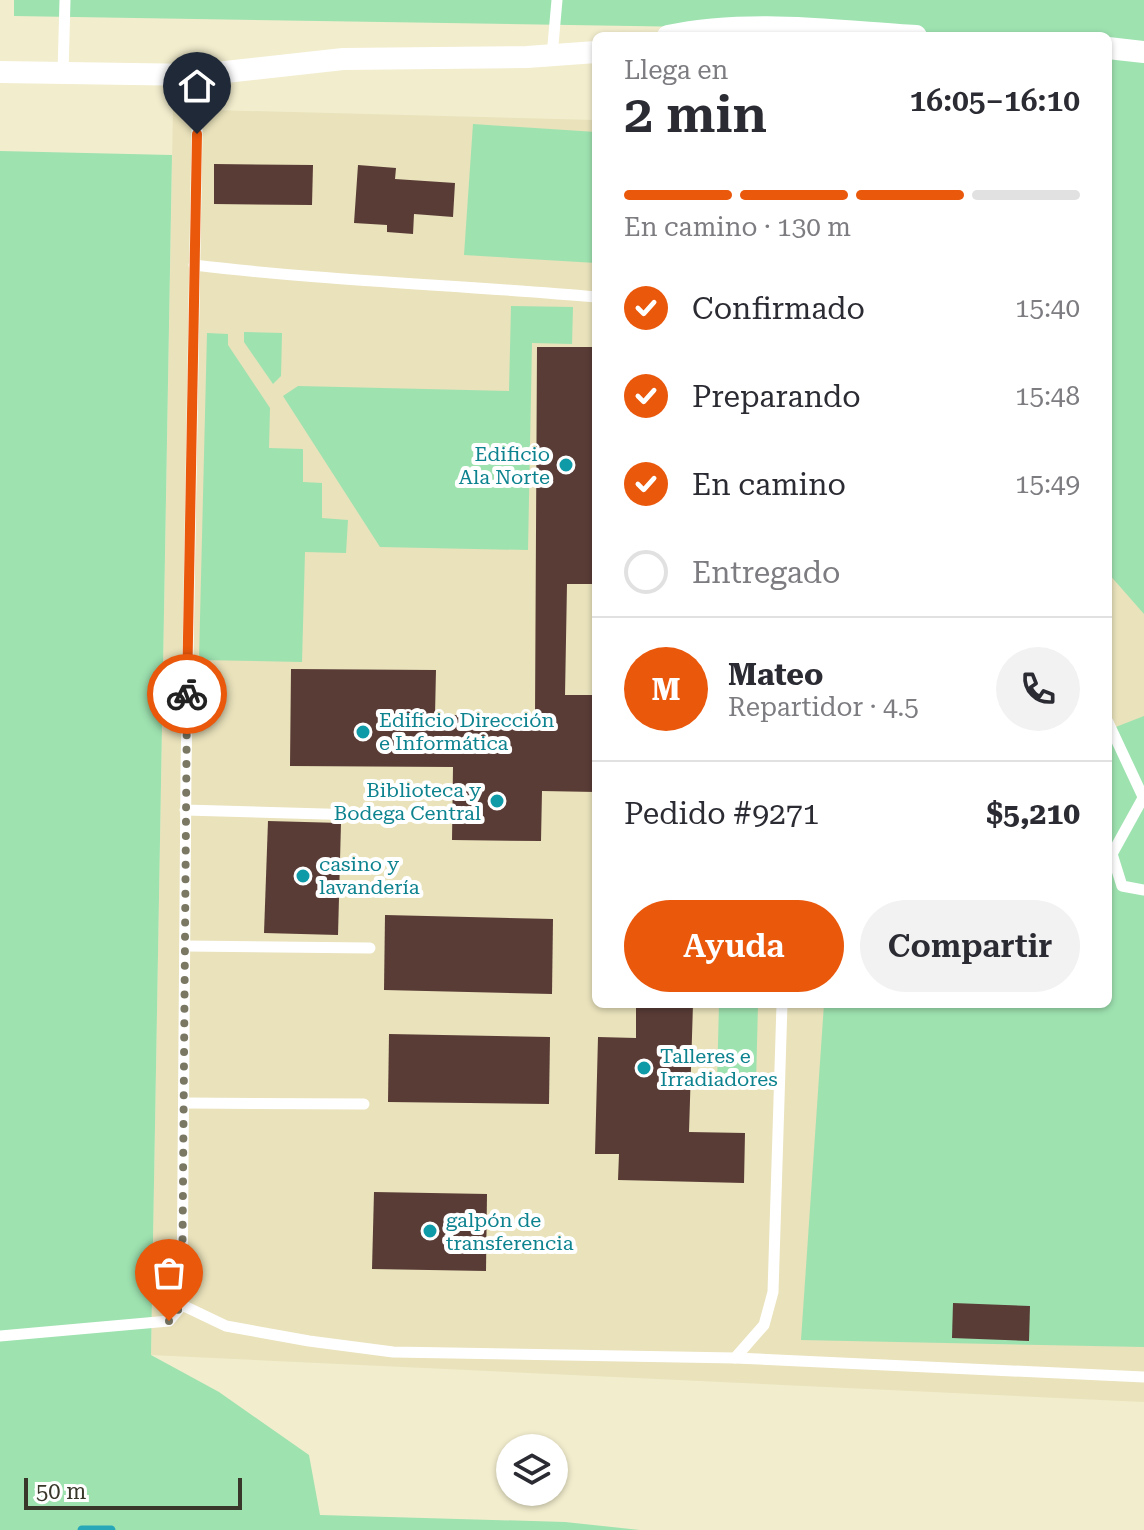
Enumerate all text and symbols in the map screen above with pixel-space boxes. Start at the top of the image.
pin [163,52,231,134]
text: Llega en [624,55,728,85]
icon: home [175,64,219,108]
text: 16:05–16:10 [910,83,1080,118]
text: 2 min [624,84,767,145]
text: En camino · 130 m [624,212,851,242]
icon: check [624,286,668,330]
text: Confirmado [692,291,865,326]
text: 15:40 [1015,293,1080,323]
icon: check [624,374,668,418]
text: Preparando [692,379,861,414]
text: 15:48 [1015,381,1080,411]
place label: Edificio Ala Norte [459,442,550,489]
marker: Edificio Ala Norte [557,456,575,474]
icon: check [624,462,668,506]
text: En camino [692,467,846,502]
text: 15:49 [1015,469,1080,499]
text: Entregado [692,555,840,590]
button: phone [996,647,1080,731]
courier [147,654,227,734]
text: Mateo [728,657,823,692]
icon: bike [165,672,209,716]
text: M [652,672,680,707]
text: Repartidor · 4.5 [728,692,919,722]
place label: Edificio Dirección e Informática [379,708,554,755]
marker: Edificio Dirección e Informática [354,723,372,741]
place label: Biblioteca y Bodega Central [334,778,481,825]
marker: Biblioteca y Bodega Central [488,792,506,810]
text: Pedido #9271 [624,796,819,831]
text: $5,210 [986,796,1080,831]
place label: casino y lavandería [319,852,420,899]
marker: casino y lavandería [294,867,312,885]
button: Ayuda [624,900,844,992]
button: Compartir [860,900,1080,992]
place label: Talleres e Irradiadores [660,1044,778,1091]
marker: Talleres e Irradiadores [635,1059,653,1077]
place label: galpón de transferencia [446,1208,574,1255]
marker: galpón de transferencia [421,1222,439,1240]
pin [135,1239,203,1321]
icon: bag [147,1251,191,1295]
map controls [496,1434,568,1506]
button: layers [496,1434,568,1506]
scale bar [24,1474,242,1510]
text: 50 m [36,1479,86,1504]

